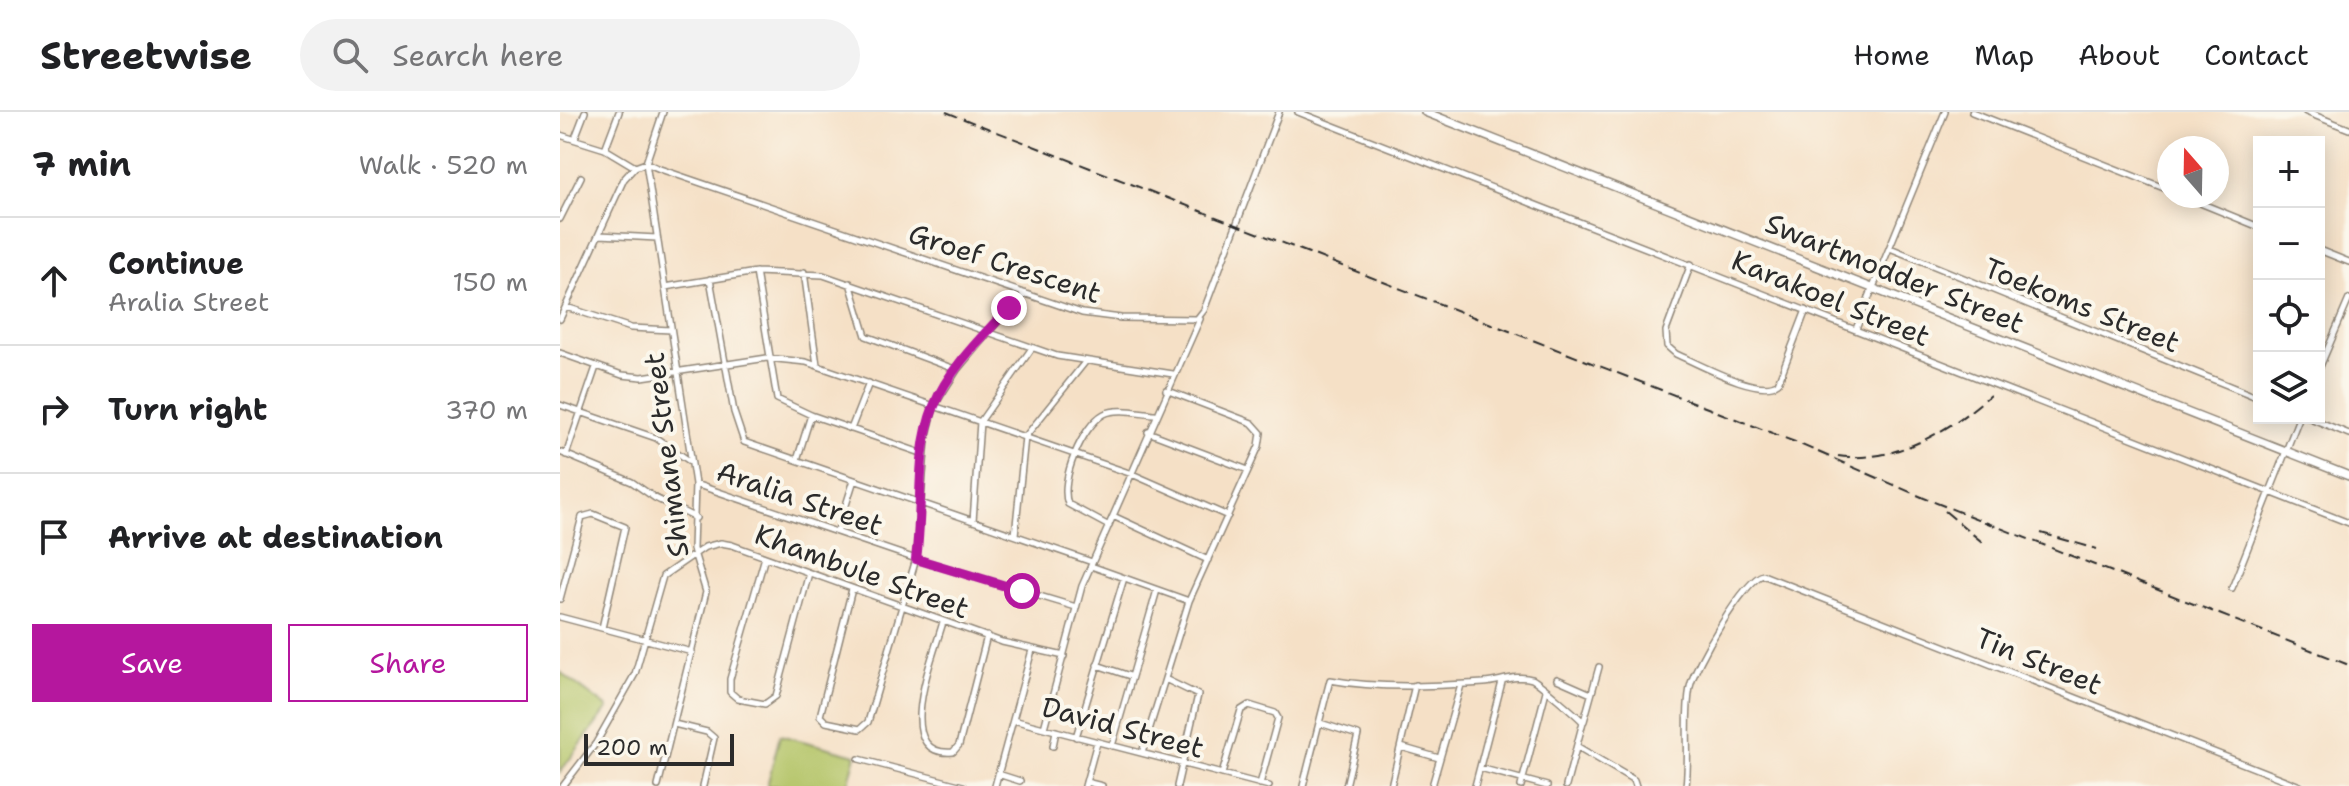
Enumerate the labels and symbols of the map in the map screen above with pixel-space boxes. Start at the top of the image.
north arrow [2157,136,2229,208]
street label: Swartmodder Street [1760,204,2030,342]
street label: Groef Crescent [904,214,1106,312]
street label: Karakoel Street [1726,241,1936,355]
street label: Toekoms Street [1979,248,2185,362]
route end [991,290,1027,326]
street label: Shimane Street [635,350,697,560]
street label: Aralia Street [712,452,888,544]
street label: Khambule Street [750,515,974,627]
route start [1004,573,1040,609]
street label: Tin Street [1970,618,2108,704]
street label: David Street [1038,687,1208,767]
scale bar [584,730,734,766]

